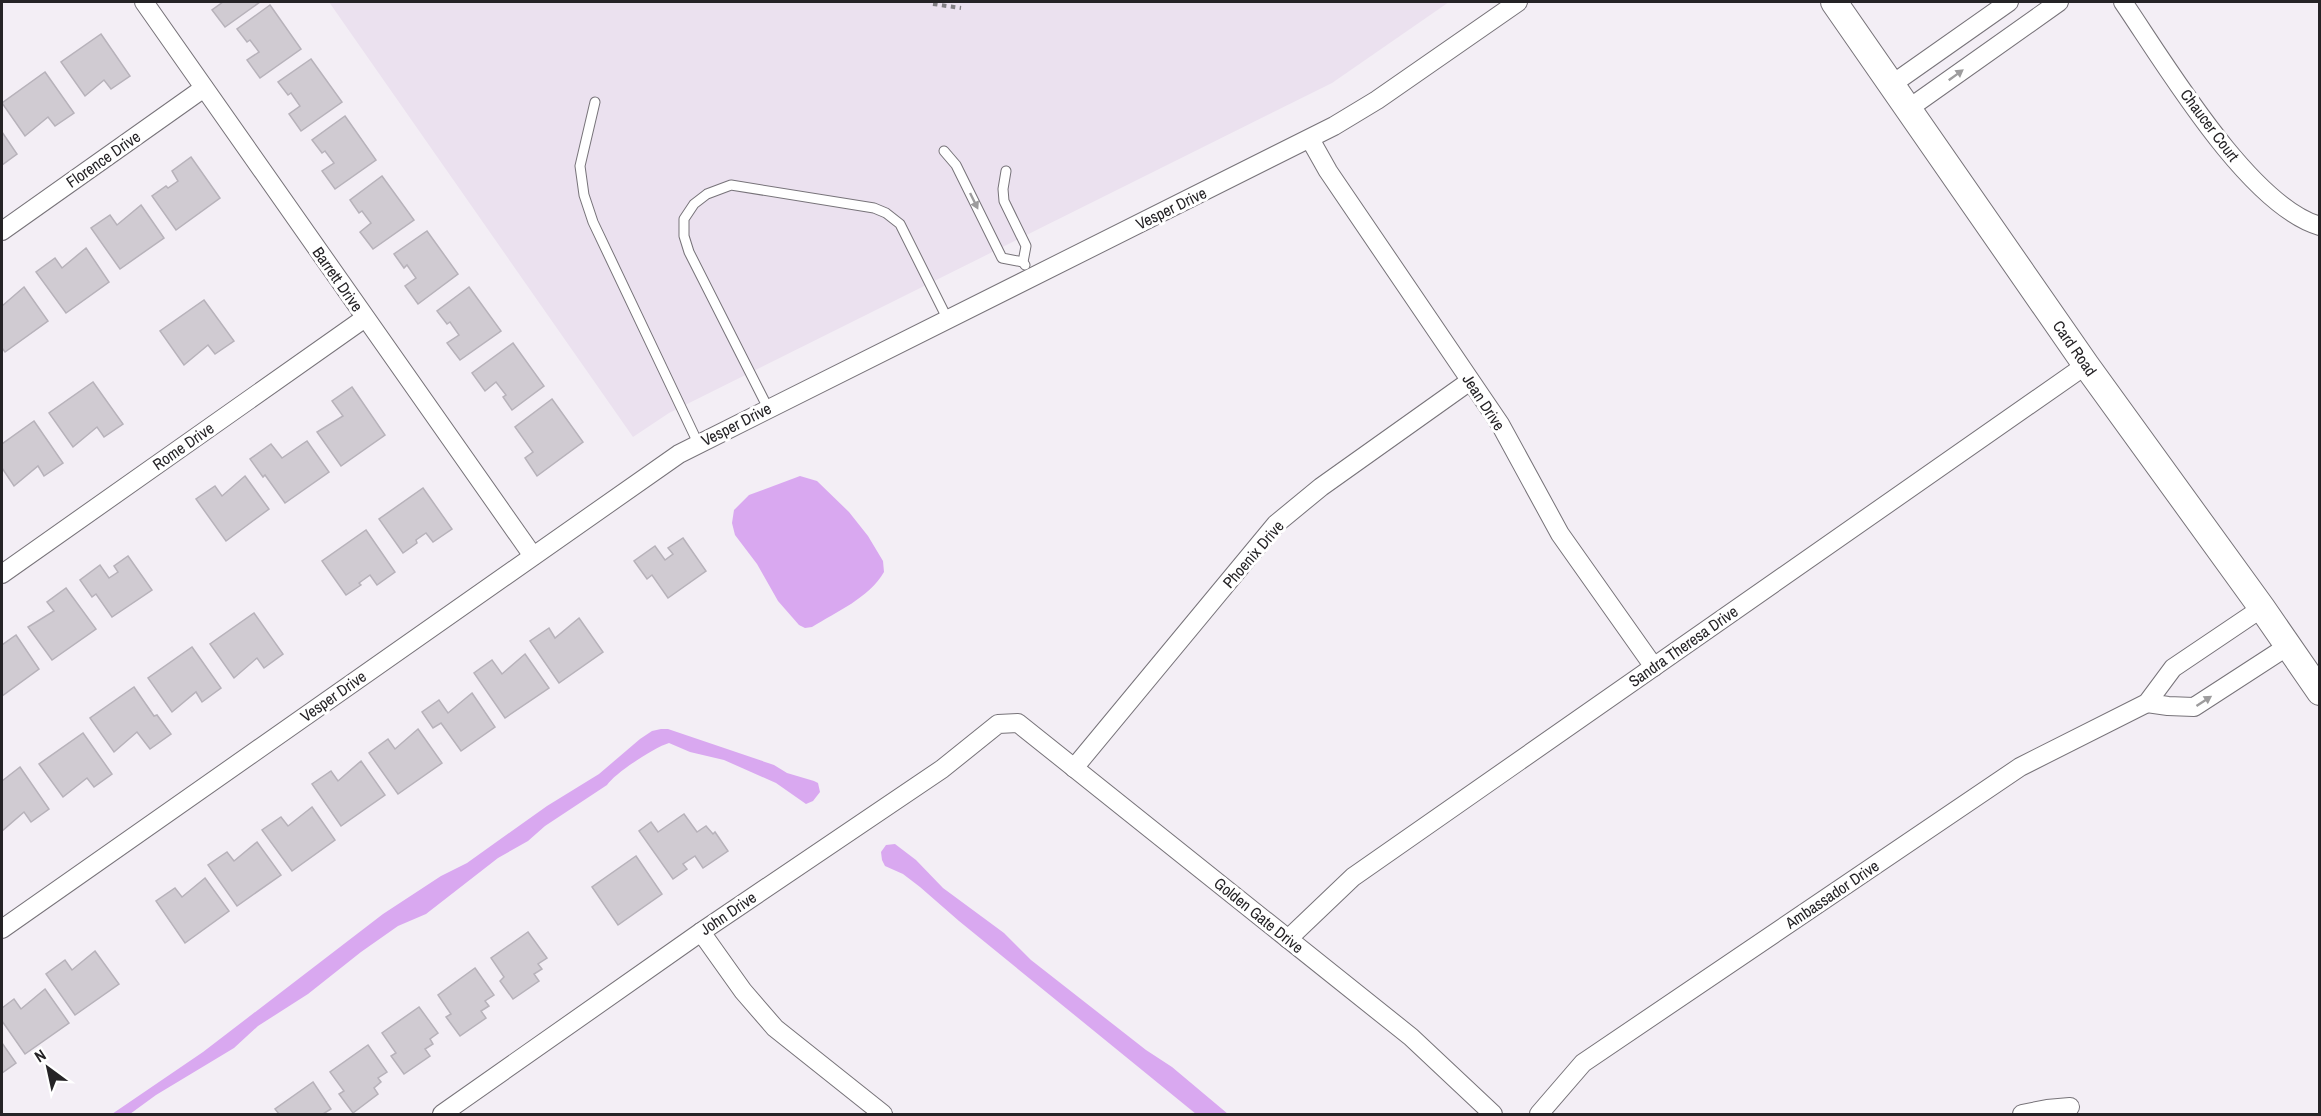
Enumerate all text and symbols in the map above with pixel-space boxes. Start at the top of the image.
one-way arrow [1947,69,1963,81]
street label: Chaucer Court [2176,84,2245,166]
street label: Florence Drive [61,125,145,193]
street label: Vesper Drive [1132,181,1210,235]
one-way arrow [969,192,979,209]
street label: Barrett Drive [308,242,368,316]
street label: Card Road [2048,316,2102,380]
street label: Jean Drive [1457,369,1511,435]
street label: Vesper Drive [697,397,775,451]
street label: Rome Drive [148,417,218,475]
street label: Phoenix Drive [1217,515,1289,593]
street label: Sandra Theresa Drive [1624,600,1742,692]
street label: Vesper Drive [296,665,370,727]
one-way arrow [2195,695,2212,706]
street label: Ambassador Drive [1780,855,1883,934]
street label: Golden Gate Drive [1210,872,1308,958]
street label: John Drive [696,886,760,940]
north arrow [18,1038,78,1098]
text: N [30,1044,50,1067]

